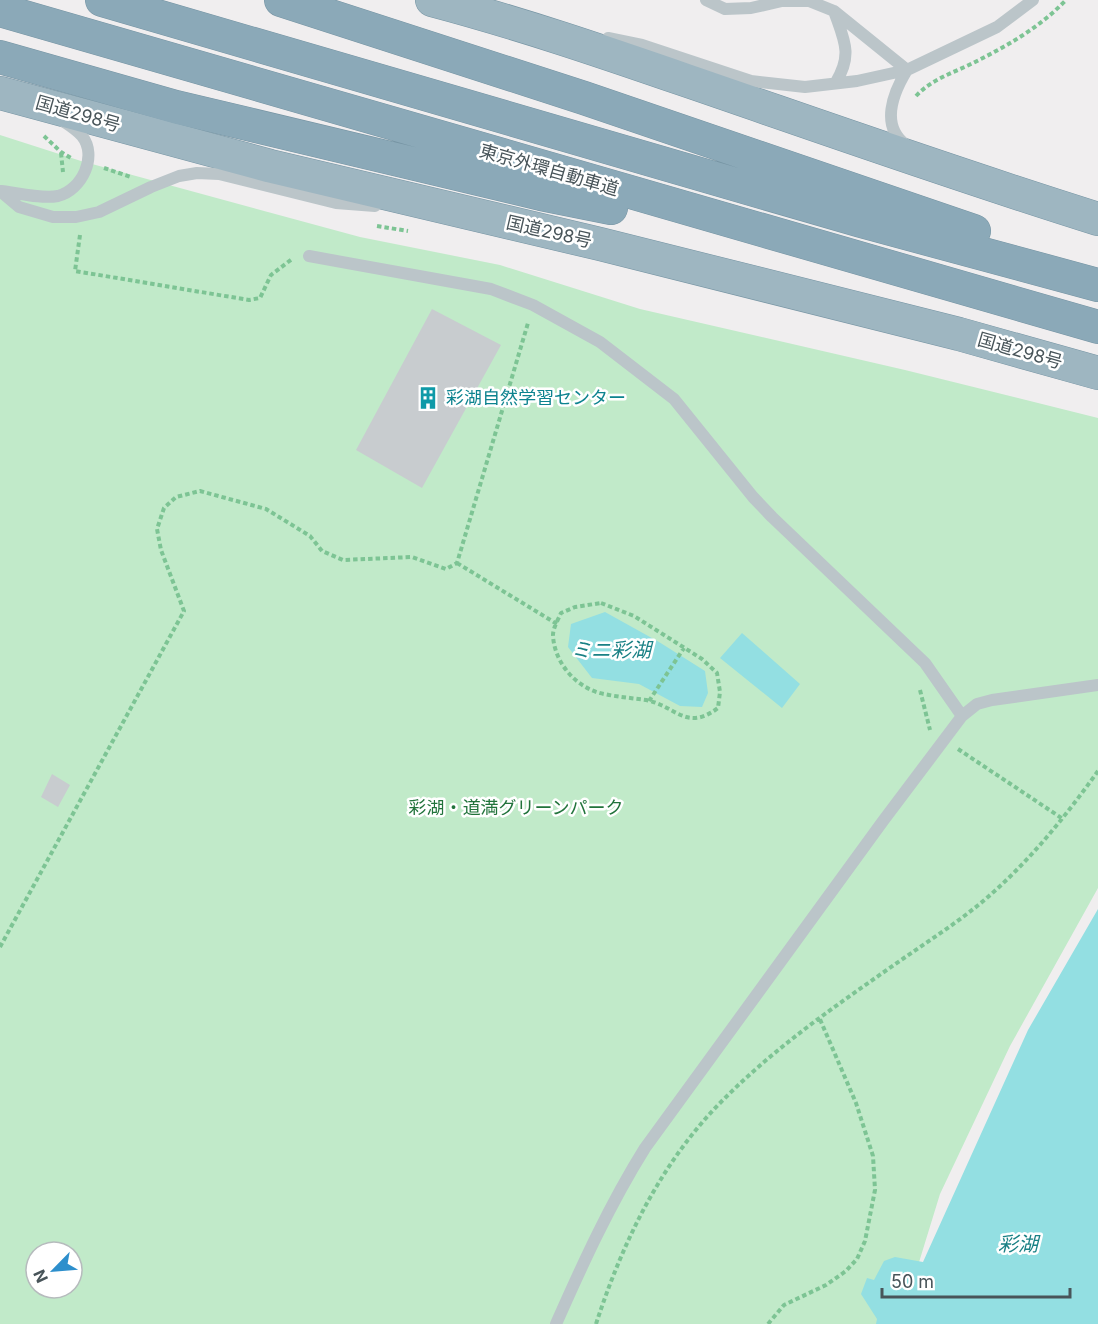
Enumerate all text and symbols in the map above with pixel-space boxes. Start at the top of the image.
street label: 国道298号 [33,91,123,136]
street label: 東京外環自動車道 [477,140,621,199]
street label: 国道298号 [504,211,594,252]
street label: 国道298号 [975,328,1065,373]
building icon: 彩湖自然学習センター [415,385,441,411]
place label: 彩湖自然学習センター [446,387,626,408]
water label: ミニ彩湖 [571,638,654,662]
park label: 彩湖・道満グリーンパーク [408,797,624,818]
water label: 彩湖 [998,1232,1041,1256]
north arrow [24,1240,84,1300]
scale bar [882,1261,1070,1299]
text: N [29,1267,52,1286]
text: 50 m [891,1271,934,1292]

